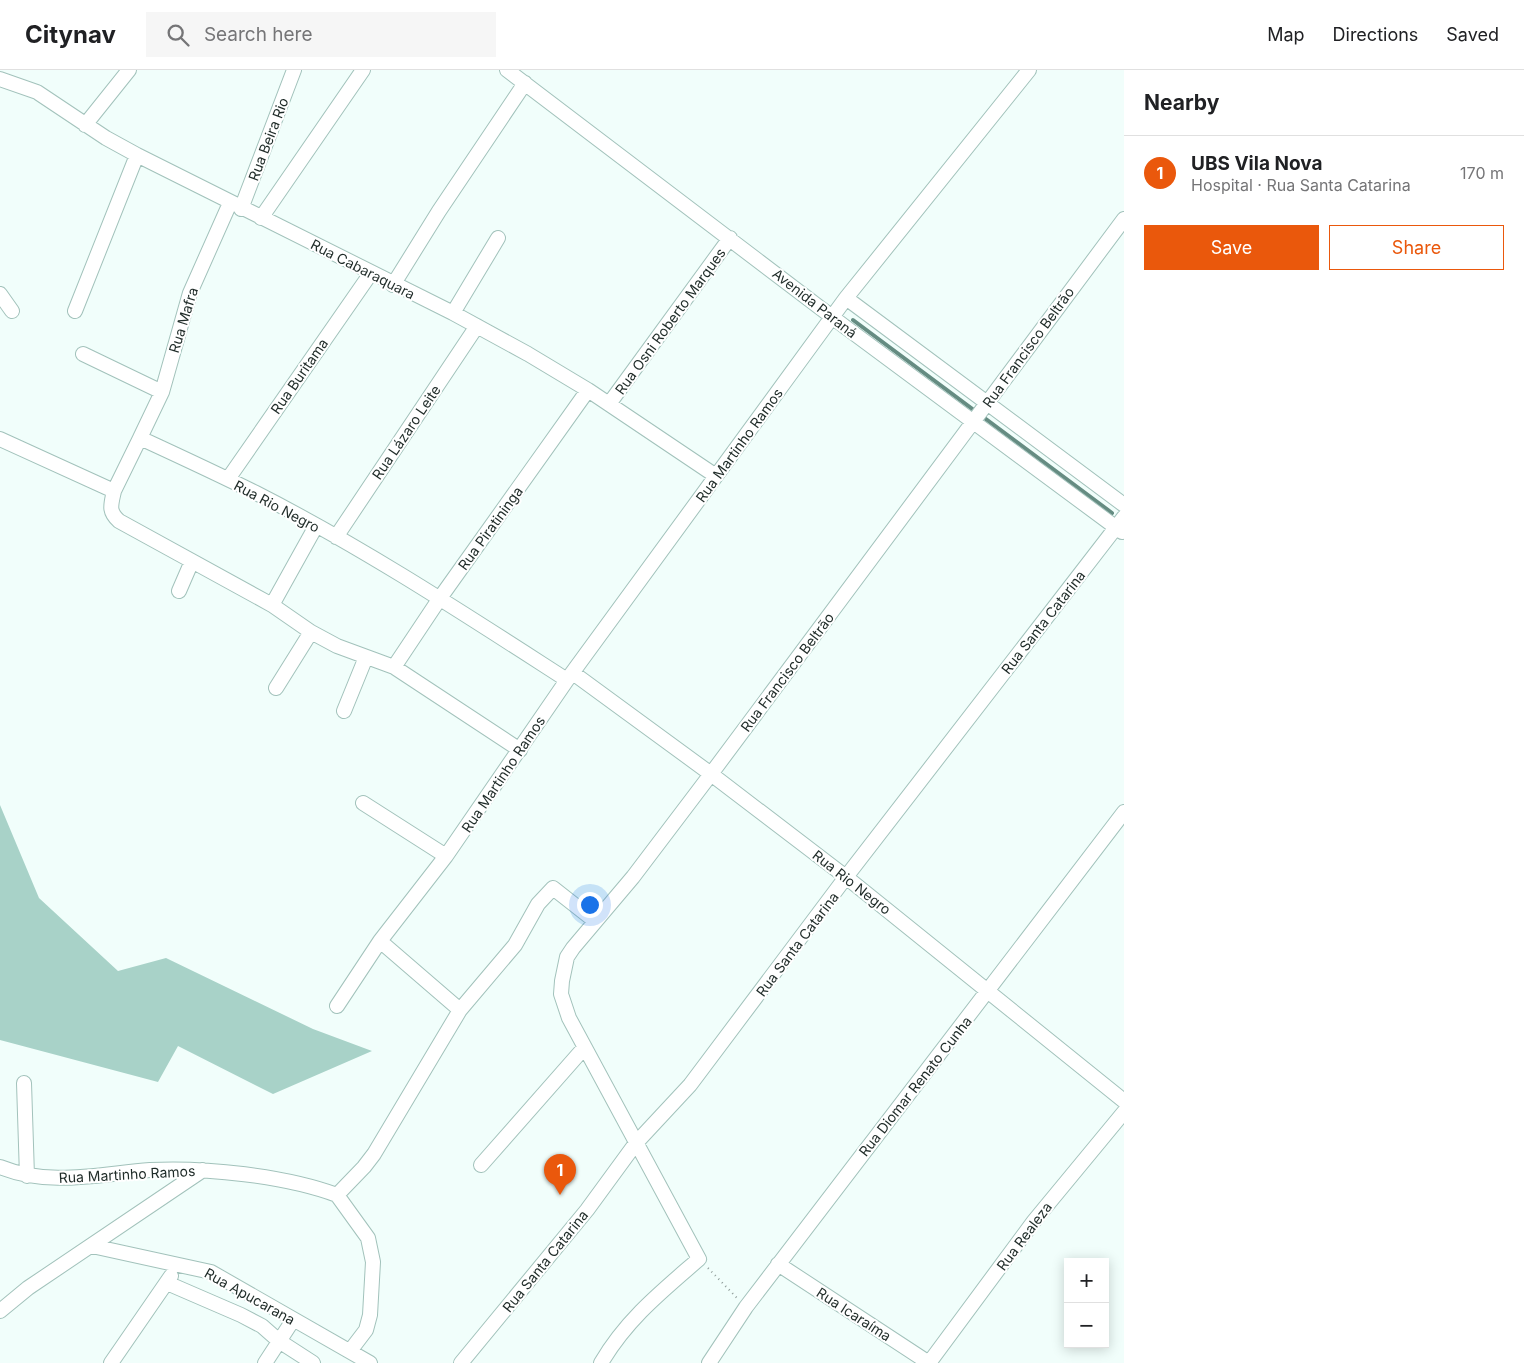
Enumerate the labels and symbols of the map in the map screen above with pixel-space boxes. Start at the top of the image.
street label: Rua Beira Rio [244,95,292,183]
street label: Rua Cabaraquara [308,235,418,303]
street label: Rua Osni Roberto Marques [611,244,729,398]
street label: Avenida Paraná [769,265,861,341]
street label: Rua Francisco Beltrão [979,284,1077,410]
street label: Rua Mafra [165,285,201,355]
street label: Rua Buritama [267,335,331,417]
street label: Rua Lázaro Leite [368,382,444,482]
street label: Rua Martinho Ramos [692,385,786,505]
street label: Rua Rio Negro [231,476,323,536]
street label: Rua Piratininga [454,483,526,573]
street label: Rua Santa Catarina [997,567,1089,677]
street label: Rua Francisco Beltrão [737,609,837,735]
street label: Rua Martinho Ramos [458,713,548,835]
street label: Rua Rio Negro [810,846,894,918]
street label: Rua Santa Catarina [752,888,842,1000]
your location [577,892,603,918]
street label: Rua Diomar Renato Cunha [855,1013,975,1159]
pin: 1 [544,1154,576,1195]
street label: Rua Martinho Ramos [58,1162,196,1186]
street label: Rua Realeza [993,1199,1055,1273]
street label: Rua Santa Catarina [499,1207,591,1315]
street label: Rua Apucarana [202,1264,298,1328]
street label: Rua Icaraíma [814,1284,894,1344]

